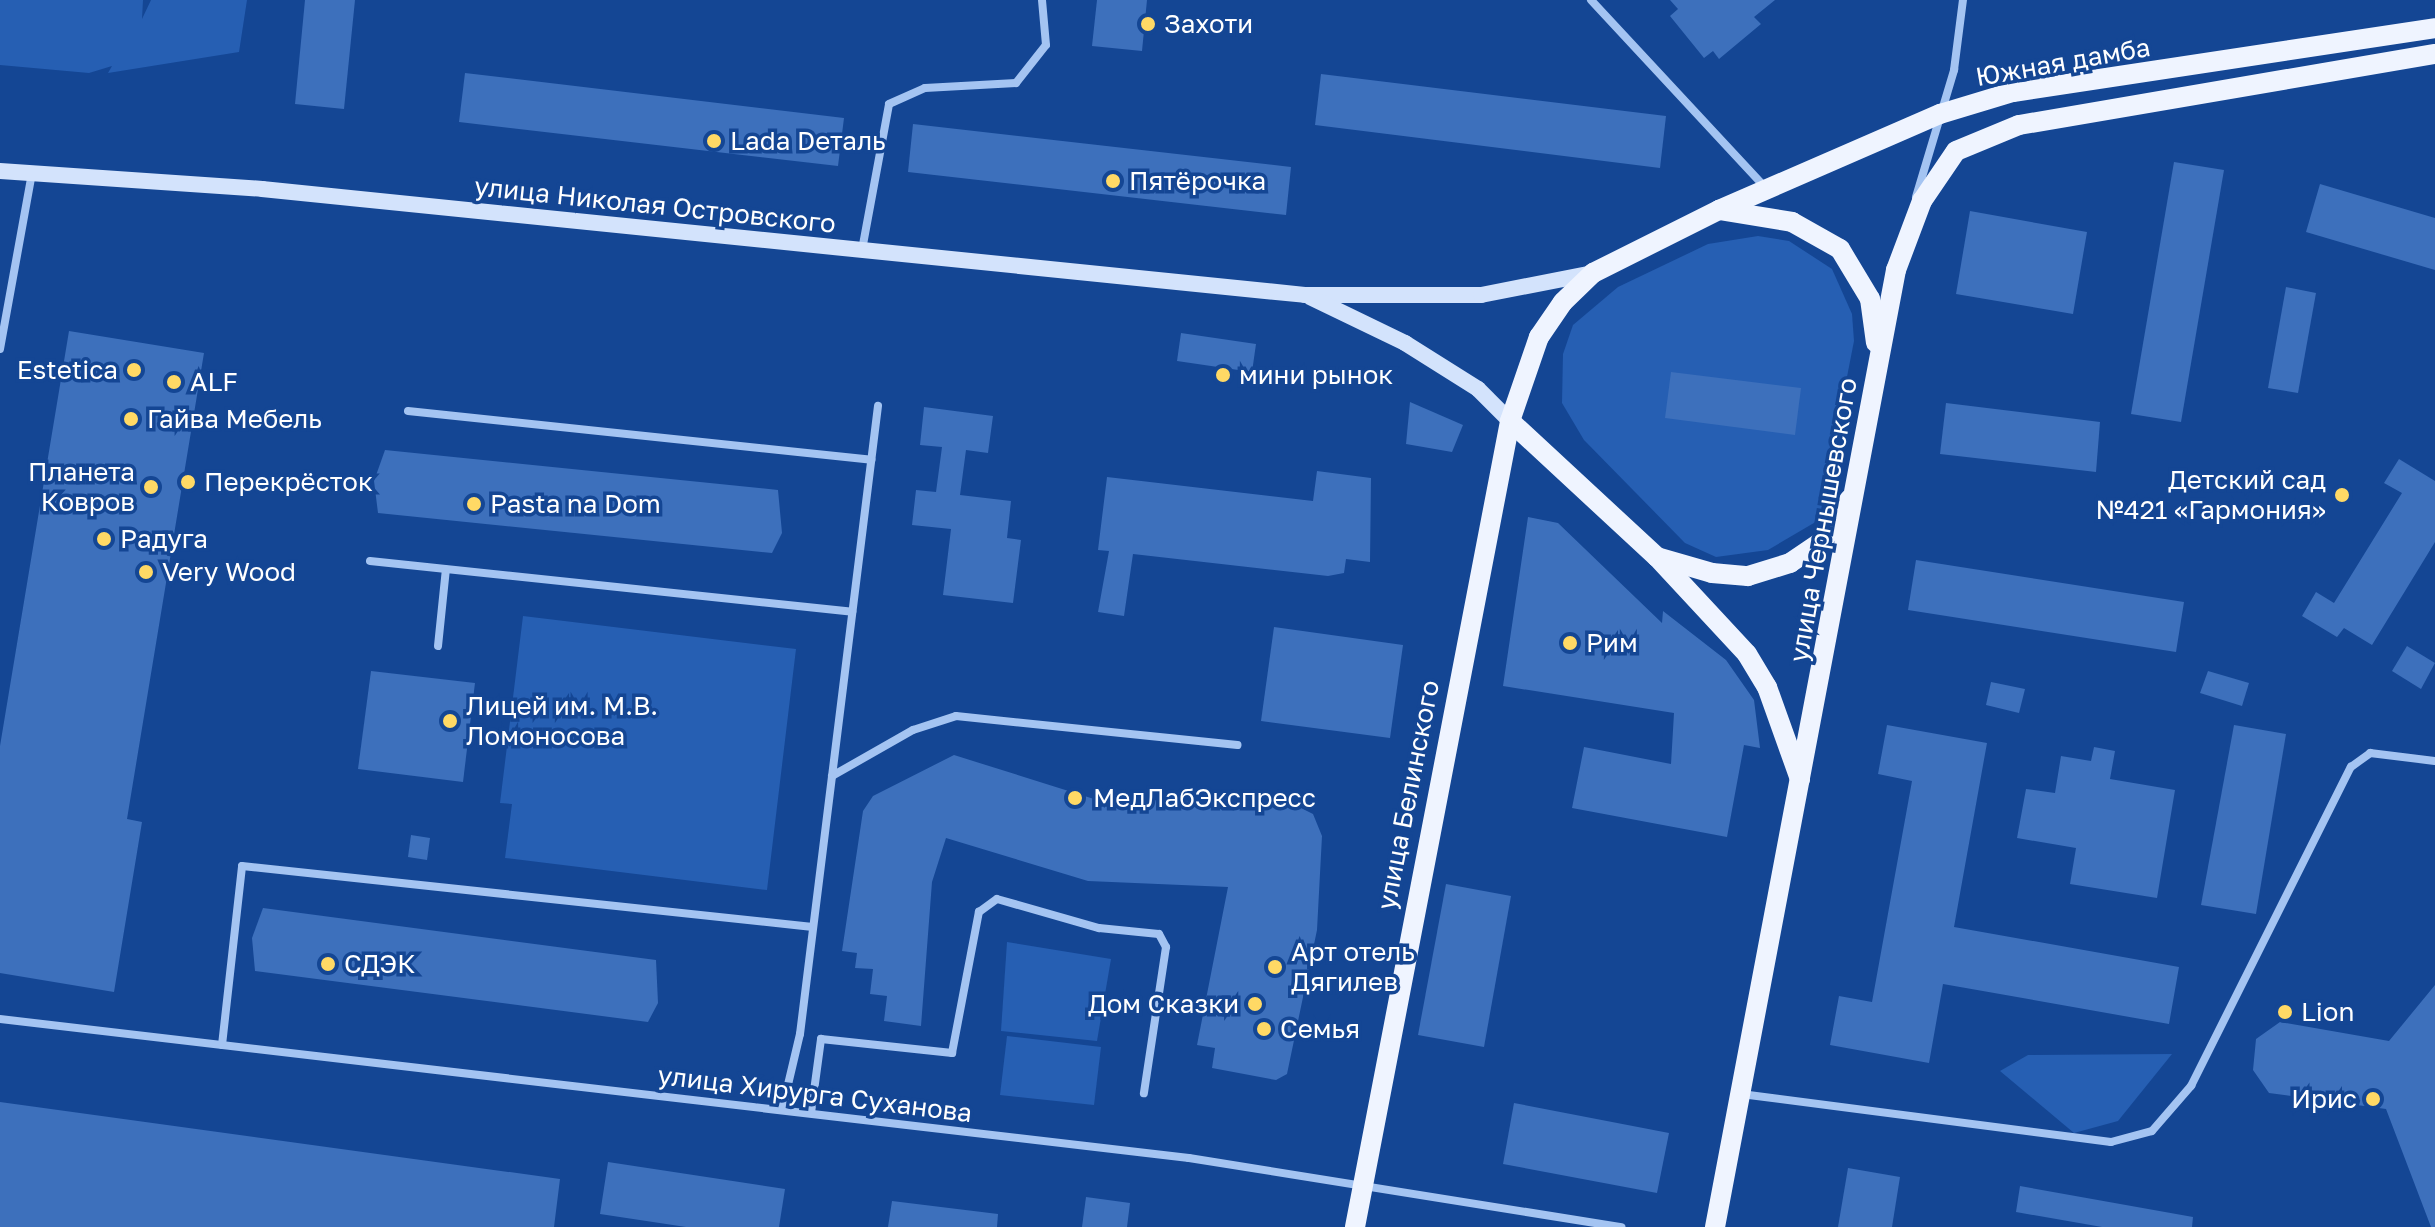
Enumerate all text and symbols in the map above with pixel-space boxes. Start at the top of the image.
place label: Захоти [1164,8,1253,40]
marker: Захоти [1139,15,1157,33]
street label: Южная дамба [1973,31,2153,93]
place label: Lada Dеталь [730,125,886,157]
marker: Lada Dеталь [705,132,723,150]
place label: Пятёрочка [1129,165,1266,197]
street label: улица Николая Островского [473,171,837,239]
marker: Пятёрочка [1104,172,1122,190]
place label: Estetica [17,354,118,386]
place label: мини рынок [1239,359,1393,391]
marker: Estetica [125,361,143,379]
place label: ALF [190,366,238,398]
marker: мини рынок [1214,366,1232,384]
marker: ALF [165,373,183,391]
street label: улица Чернышевского [1783,375,1863,665]
place label: Гайва Мебель [147,403,322,435]
marker: Гайва Мебель [122,410,140,428]
place label: Планета Ковров [28,456,135,518]
place label: Детский сад №421 «Гармония» [2095,464,2326,526]
place label: Перекрёсток [204,466,373,498]
marker: Перекрёсток [179,473,197,491]
marker: Планета Ковров [142,478,160,496]
marker: Детский сад №421 «Гармония» [2333,486,2351,504]
place label: Pasta na Dom [490,488,661,520]
marker: Pasta na Dom [465,495,483,513]
place label: Радуга [120,523,208,555]
marker: Радуга [95,530,113,548]
place label: Very Wood [162,556,296,588]
marker: Very Wood [137,563,155,581]
place label: Рим [1586,627,1638,659]
marker: Рим [1561,634,1579,652]
street label: улица Белинского [1370,678,1446,912]
place label: Лицей им. М.В. Ломоносова [466,690,658,752]
marker: Лицей им. М.В. Ломоносова [441,712,459,730]
place label: МедЛабЭкспресс [1093,782,1316,814]
marker: МедЛабЭкспресс [1064,787,1086,809]
place label: Арт отель Дягилев [1291,936,1415,998]
place label: СДЭК [344,948,415,980]
marker: СДЭК [319,955,337,973]
marker: Арт отель Дягилев [1266,958,1284,976]
place label: Дом Сказки [1088,988,1239,1020]
marker: Дом Сказки [1246,995,1264,1013]
place label: Lion [2301,996,2354,1028]
marker: Lion [2276,1003,2294,1021]
place label: Семья [1280,1013,1360,1045]
marker: Семья [1255,1020,1273,1038]
street label: улица Хирурга Суханова [656,1059,974,1129]
place label: Ирис [2291,1083,2357,1115]
marker: Ирис [2364,1090,2382,1108]

